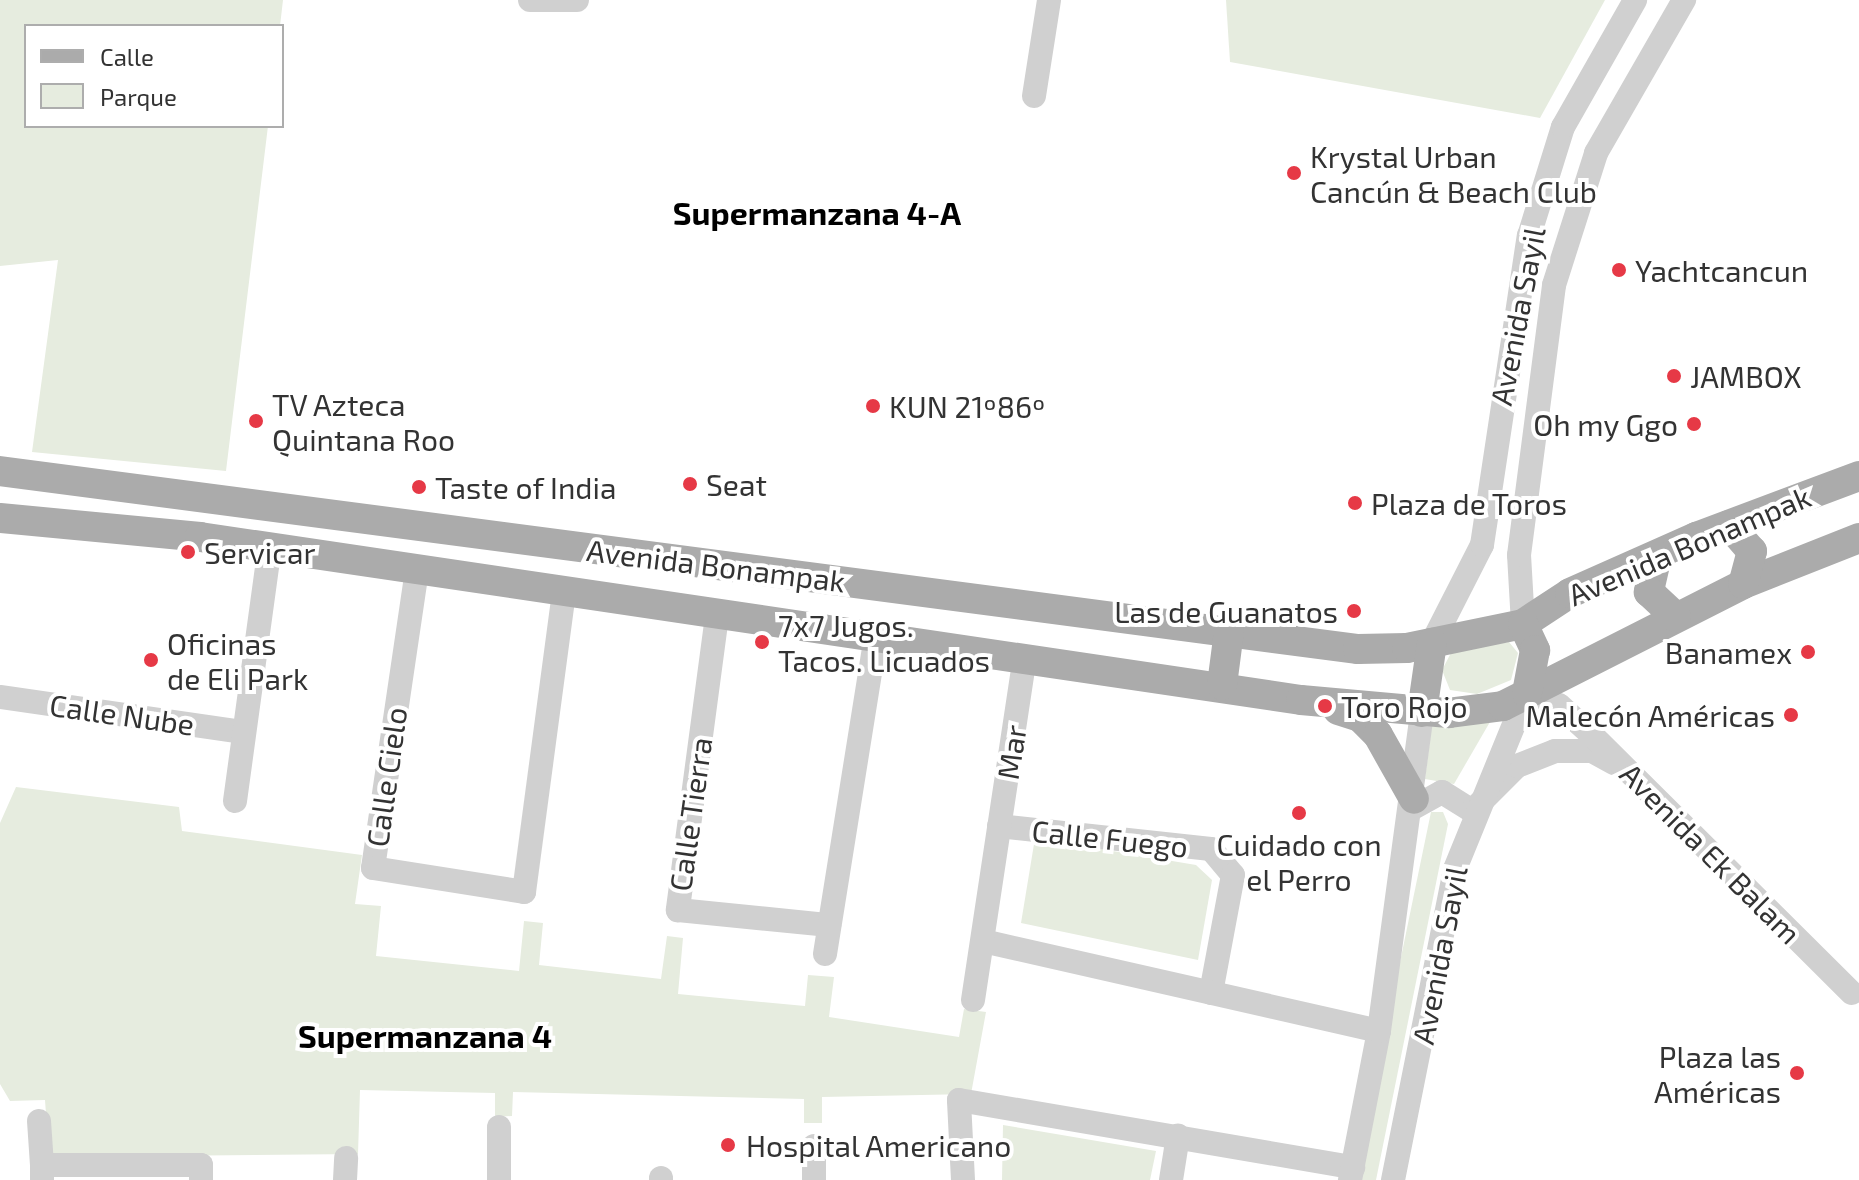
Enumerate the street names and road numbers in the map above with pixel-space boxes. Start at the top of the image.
street label: Avenida Sayil [1482,224,1552,408]
street label: Avenida Bonampak [1562,478,1816,612]
street label: Avenida Bonampak [585,531,847,599]
street label: Calle Nube [47,686,197,742]
street label: Calle Cielo [358,705,414,849]
street label: Mar [989,722,1033,782]
street label: Calle Tierra [661,734,719,894]
street label: Avenida Ek Balam [1613,755,1809,951]
street label: Calle Fuego [1030,812,1190,864]
street label: Avenida Sayil [1404,863,1474,1047]

